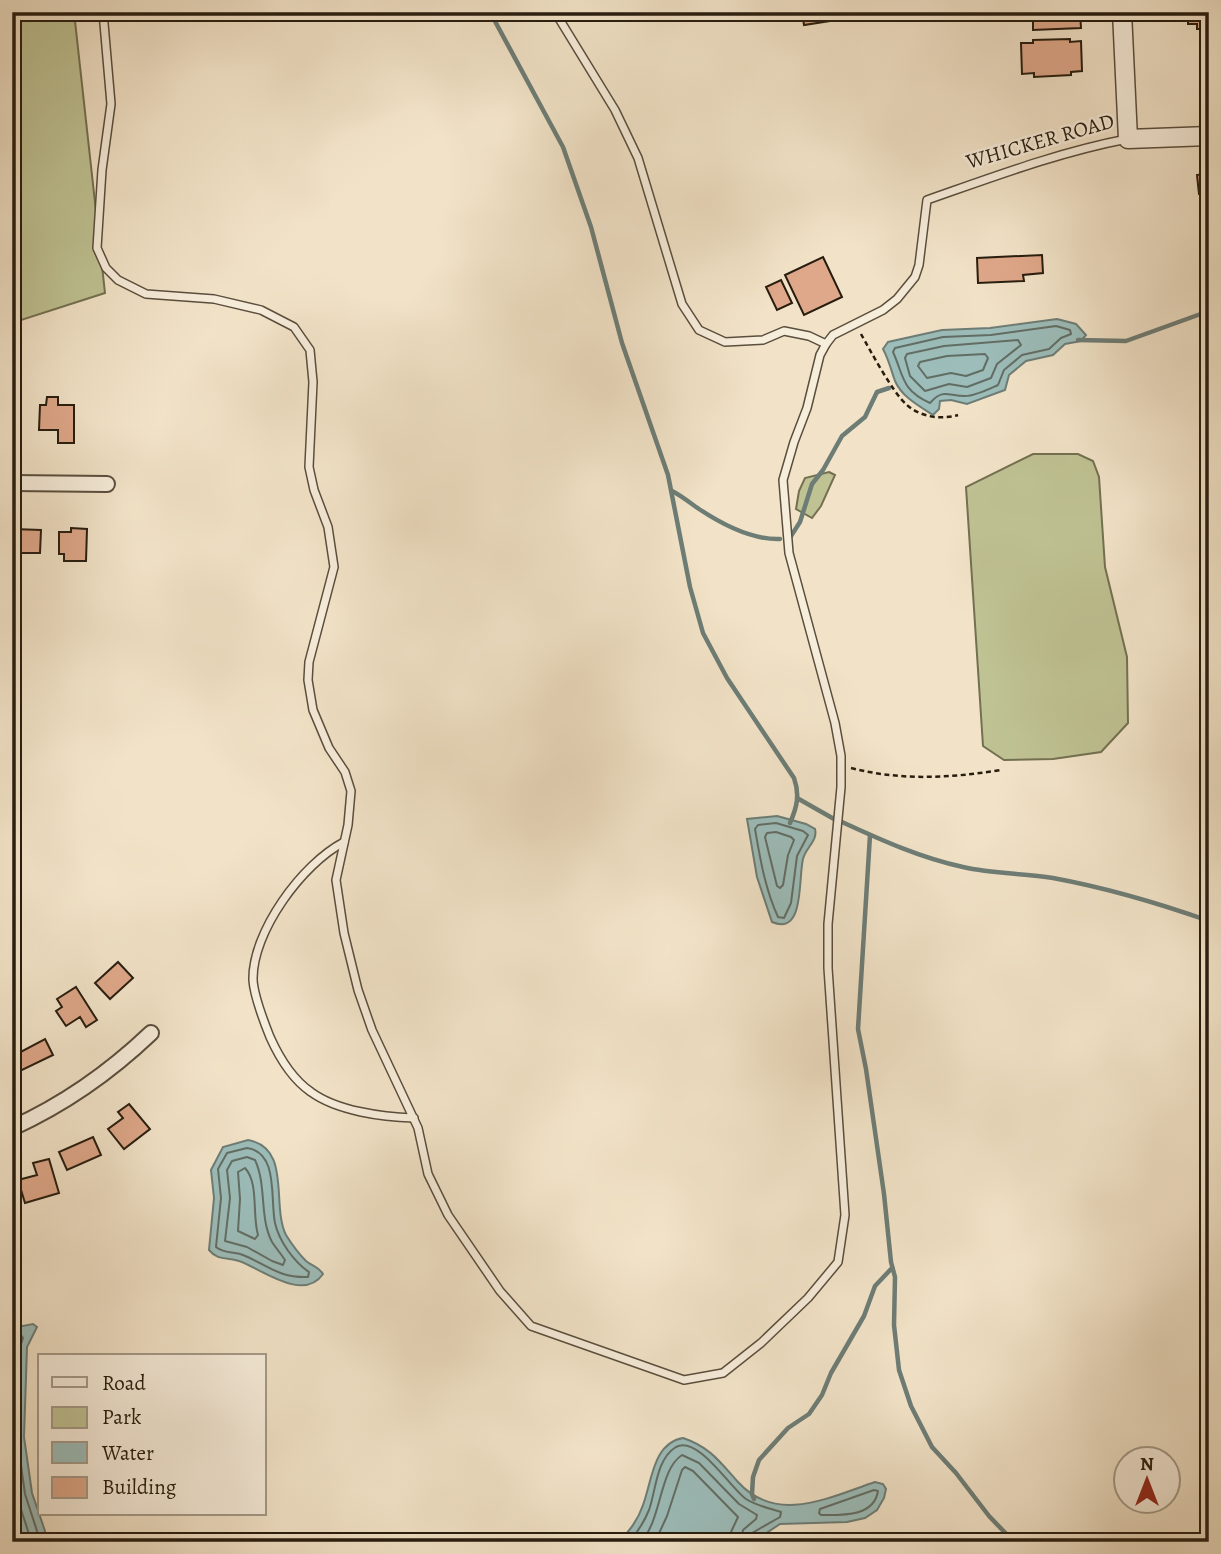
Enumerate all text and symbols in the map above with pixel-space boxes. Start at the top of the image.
street label: WHICKER ROAD [962,106,1117,176]
legend [38,1354,266,1516]
text: Road [102,1369,146,1397]
text: Park [102,1403,142,1431]
text: Water [101,1439,154,1467]
north arrow [1112,1446,1182,1516]
text: N [1140,1451,1154,1477]
text: Building [102,1473,177,1501]

